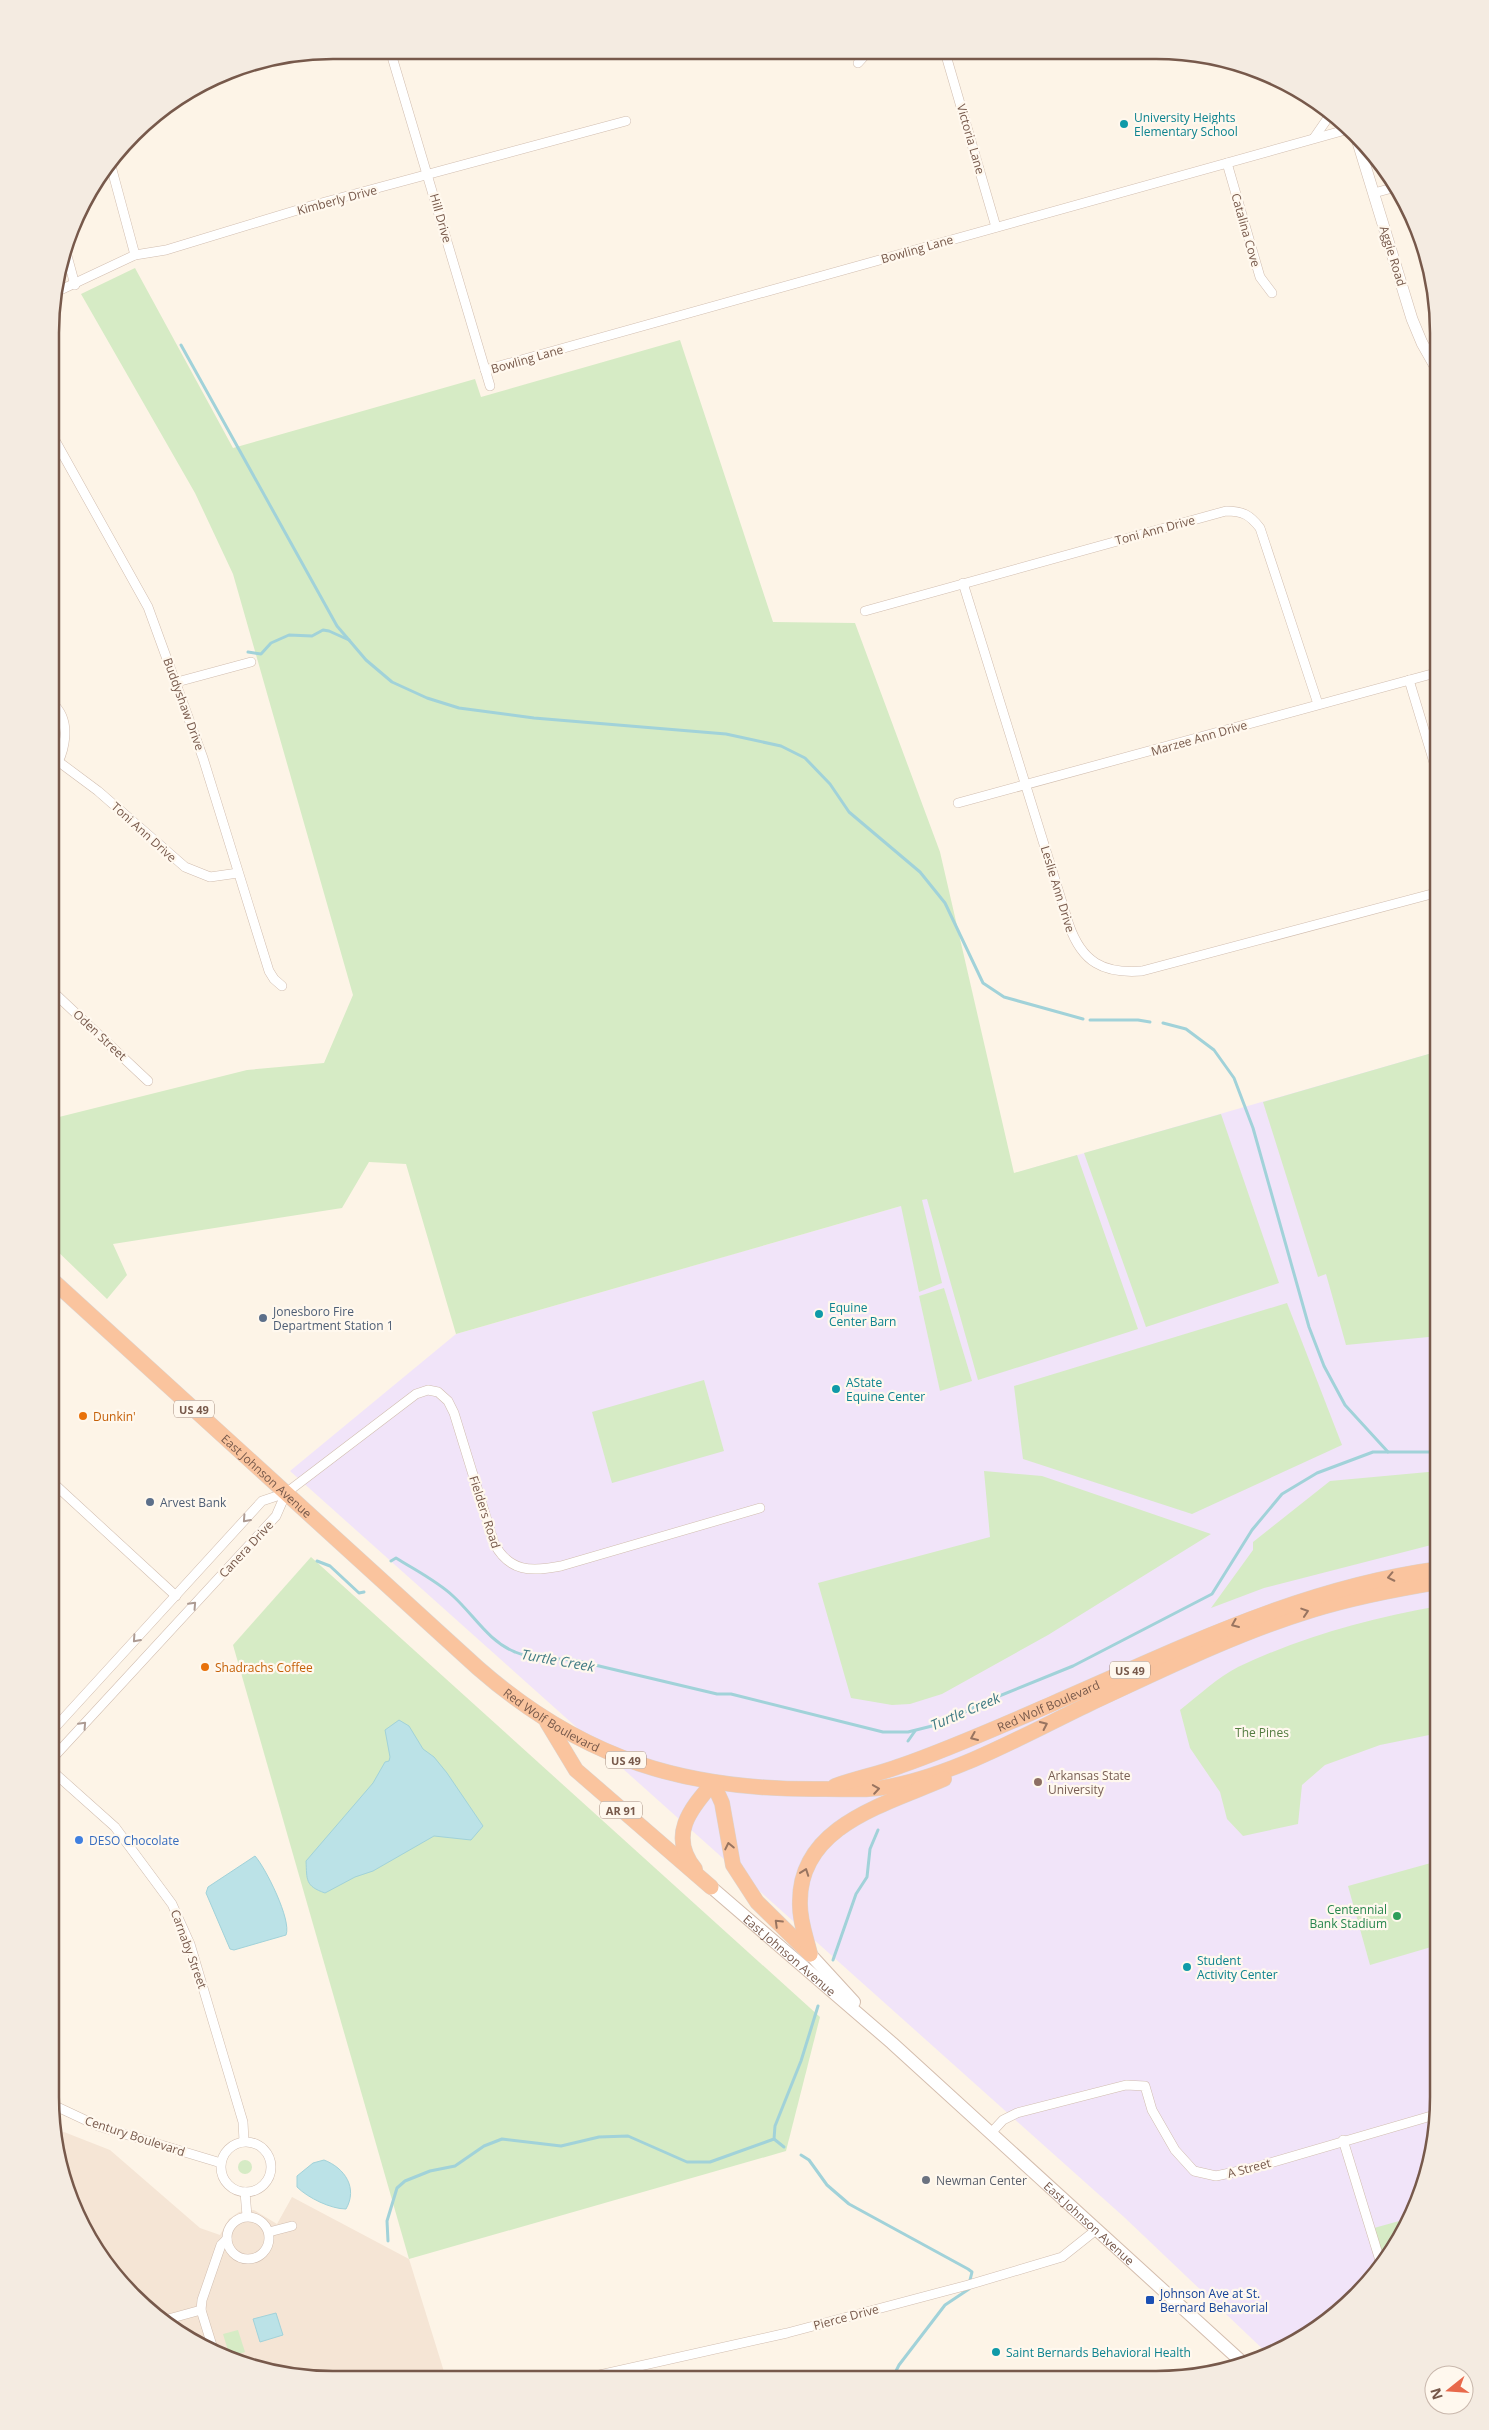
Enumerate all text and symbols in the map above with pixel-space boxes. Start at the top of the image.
street label: Victoria Lane [953,102,989,176]
place label: University Heights Elementary School [1134,109,1238,140]
marker: University Heights Elementary School [1118,118,1130,130]
street label: Kimberly Drive [295,181,379,219]
street label: Hill Drive [426,191,456,245]
street label: Catalina Cove [1227,191,1265,269]
street label: Aggie Road [1376,224,1410,288]
street label: Bowling Lane [879,231,955,267]
street label: Bowling Lane [489,341,565,377]
street label: Toni Ann Drive [1113,511,1197,549]
street label: Buddyshaw Drive [159,655,209,753]
street label: Marzee Ann Drive [1149,716,1249,760]
street label: Toni Ann Drive [108,798,180,866]
street label: Leslie Ann Drive [1037,844,1079,934]
street label: Oden Street [70,1006,130,1064]
place label: Equine Center Barn [829,1299,896,1330]
place label: Jonesboro Fire Department Station 1 [272,1303,394,1334]
marker: Equine Center Barn [813,1308,825,1320]
marker: Jonesboro Fire Department Station 1 [257,1312,269,1324]
place label: AState Equine Center [846,1374,925,1405]
marker: AState Equine Center [830,1383,842,1395]
road number: US 49 [174,1400,214,1418]
place label: Dunkin' [93,1408,136,1425]
marker: Dunkin' [77,1410,89,1422]
street label: East Johnson Avenue [218,1430,316,1521]
street label: Fielders Road [465,1473,505,1551]
place label: Arvest Bank [160,1494,227,1511]
marker: Arvest Bank [144,1496,156,1508]
one-way arrow [243,1513,252,1522]
street label: Canera Drive [215,1517,277,1581]
one-way arrow [1386,1571,1395,1582]
one-way arrow [188,1602,197,1611]
one-way arrow [1301,1608,1309,1618]
one-way arrow [1231,1618,1240,1629]
one-way arrow [133,1633,142,1642]
water label: Turtle Creek [520,1644,597,1676]
place label: Shadrachs Coffee [215,1659,313,1676]
marker: Shadrachs Coffee [199,1661,211,1673]
road number: US 49 [1110,1662,1150,1678]
street label: Red Wolf Boulevard [994,1676,1102,1735]
street label: Red Wolf Boulevard [500,1684,603,1756]
water label: Turtle Creek [927,1687,1004,1734]
one-way arrow [1039,1721,1048,1732]
one-way arrow [78,1722,87,1731]
park label: The Pines [1235,1724,1289,1741]
one-way arrow [970,1731,979,1742]
road number: US 49 [606,1752,646,1768]
place label: Arkansas State University [1048,1767,1131,1798]
marker: Arkansas State University [1032,1776,1044,1788]
one-way arrow [872,1784,881,1794]
road number: AR 91 [600,1802,642,1818]
place label: DESO Chocolate [89,1832,179,1849]
marker: DESO Chocolate [73,1834,85,1846]
one-way arrow [724,1841,735,1850]
one-way arrow [799,1868,809,1877]
place label: Centennial Bank Stadium [1309,1901,1387,1932]
street label: Carnaby Street [167,1907,211,1991]
street label: East Johnson Avenue [740,1910,840,2000]
marker: Centennial Bank Stadium [1391,1910,1403,1922]
one-way arrow [775,1919,784,1928]
place label: Student Activity Center [1197,1952,1278,1983]
marker: Student Activity Center [1181,1961,1193,1973]
street label: Century Boulevard [83,2112,187,2160]
street label: A Street [1225,2154,1273,2182]
place label: Newman Center [936,2172,1027,2189]
marker: Newman Center [920,2174,932,2186]
street label: East Johnson Avenue [1040,2177,1138,2269]
place label: Johnson Ave at St. Bernard Behavorial [1159,2285,1268,2316]
marker: Johnson Ave at St. Bernard Behavorial [1144,2294,1156,2306]
street label: Pierce Drive [812,2300,881,2334]
place label: Saint Bernards Behavioral Health [1006,2344,1191,2361]
marker: Saint Bernards Behavioral Health [990,2346,1002,2358]
north arrow [1424,2365,1474,2415]
text: N [1425,2386,1447,2402]

